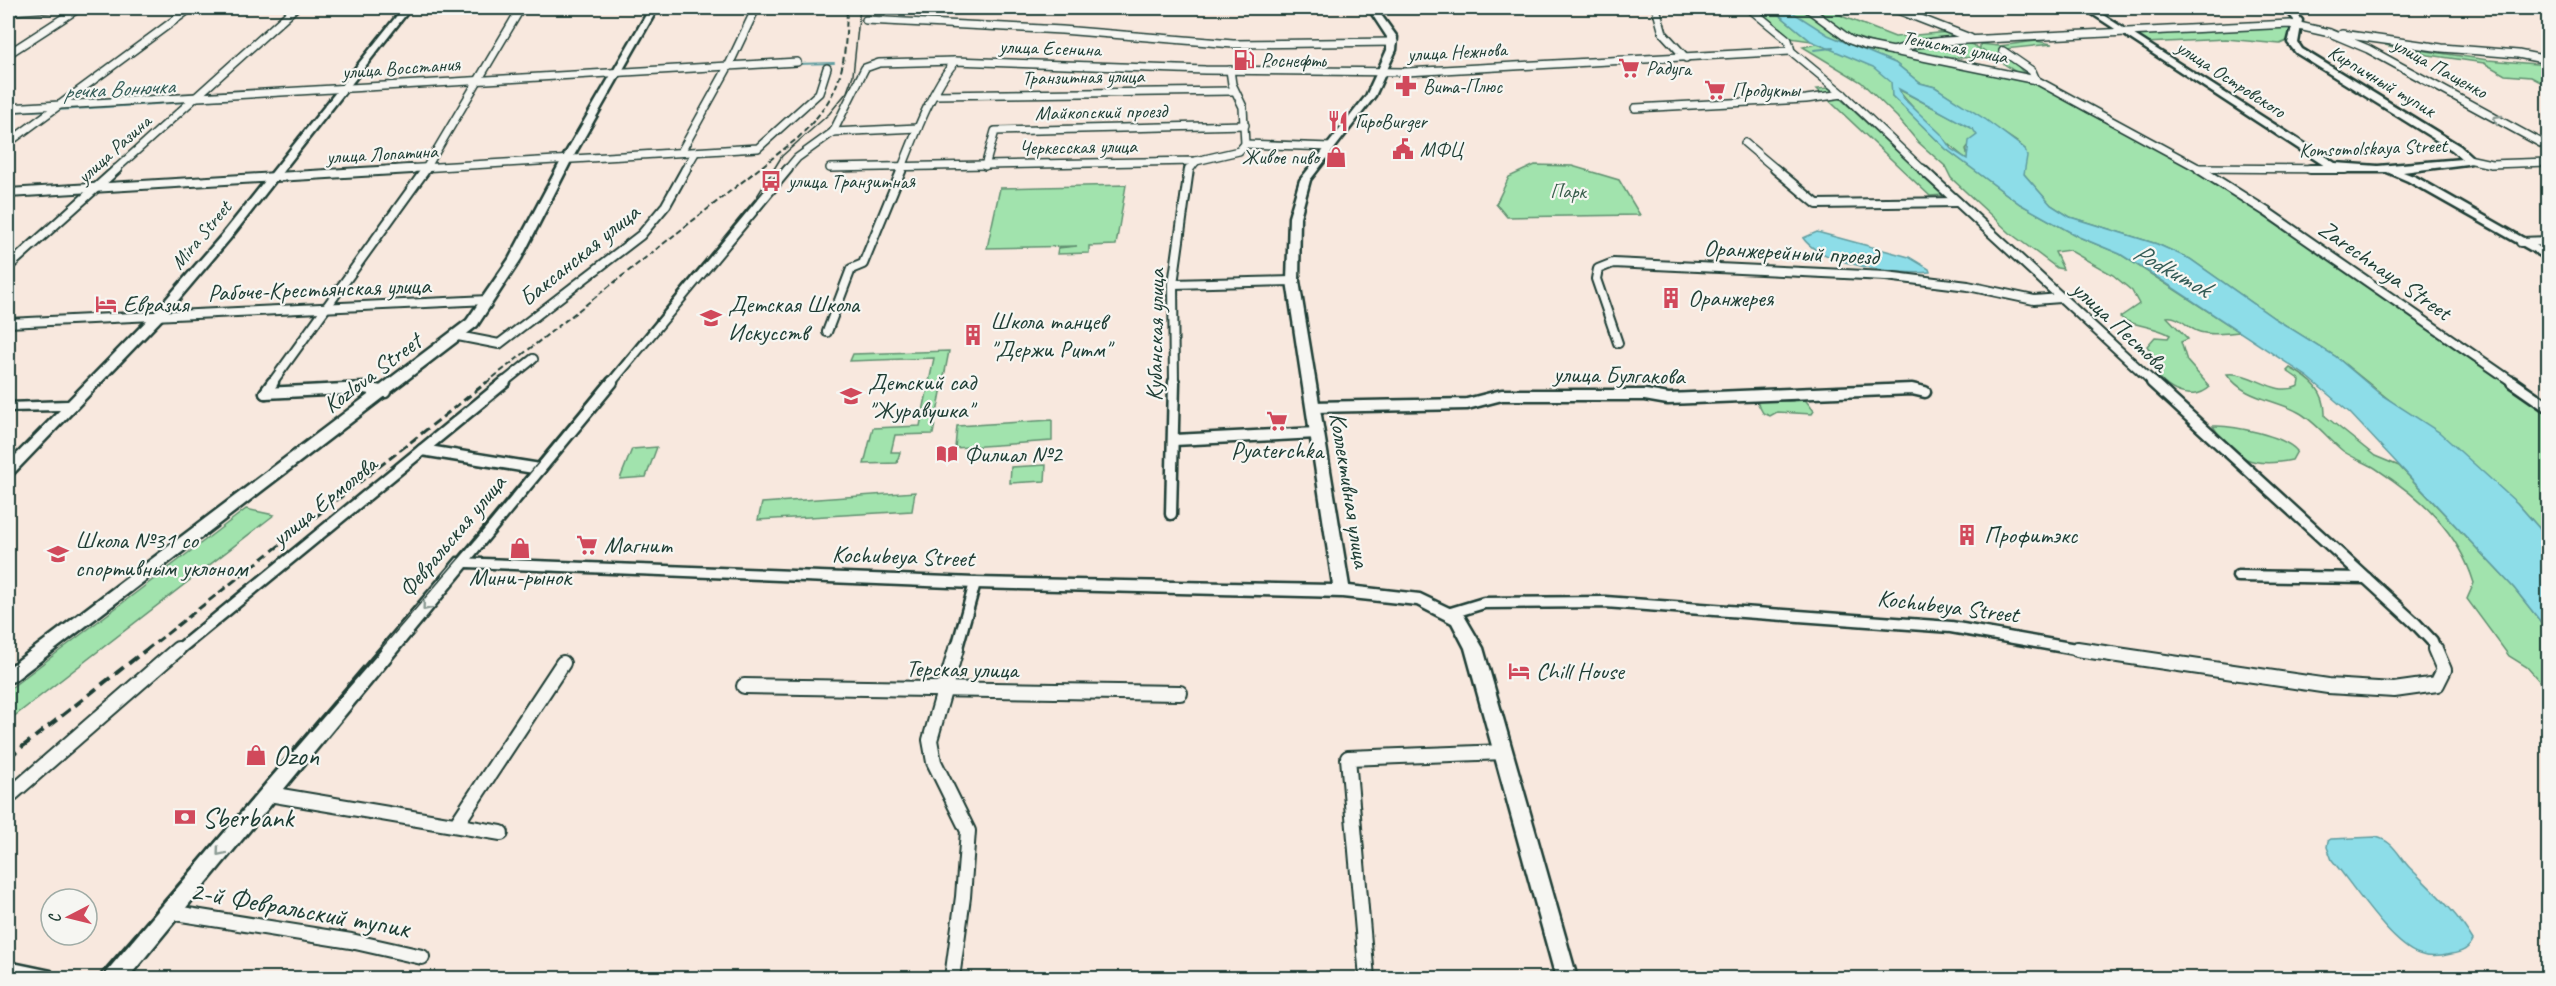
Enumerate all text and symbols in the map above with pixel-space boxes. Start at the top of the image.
street label: Тенистая улица [1900,25,2011,70]
street label: улица Пащенко [2387,31,2493,105]
street label: улица Есенина [998,34,1103,62]
street label: улица Островского [2171,34,2291,124]
street label: улица Нежнова [1406,37,1509,67]
street label: Кирпичный тупик [2324,39,2442,124]
fuel station icon: Роснефть [1232,48,1256,72]
place label: Роснефть [1261,48,1327,73]
street label: улица Восстания [340,51,462,85]
supermarket icon: Радуга [1617,56,1641,80]
place label: Радуга [1646,56,1693,81]
street label: Транзитная улица [1022,63,1146,91]
water label: речка Вонючка [62,72,177,106]
pharmacy icon: Вита-Плюс [1394,74,1418,98]
place label: Вита-Плюс [1423,74,1503,99]
supermarket icon: Продукты [1703,78,1727,102]
place label: Продукты [1732,78,1801,103]
street label: Майкопский проезд [1035,98,1169,126]
street label: улица Разина [71,108,158,190]
restaurant icon: ГироBurger [1326,109,1350,133]
place label: ГироBurger [1355,109,1429,134]
one-way arrow [2493,115,2503,126]
street label: Черкесская улица [1019,133,1138,161]
street label: Komsomolskaya Street [2299,133,2450,163]
public building icon: МФЦ [1391,137,1415,161]
place label: МФЦ [1420,137,1465,162]
street label: улица Лопатина [325,139,440,169]
place label: Живое пиво [1242,145,1321,170]
shop icon: Живое пиво [1324,145,1348,169]
bus stop icon: улица Транзитная [759,169,783,193]
place label: улица Транзитная [787,169,916,194]
park label: Парк [1550,179,1588,204]
street label: Mira Street [165,194,238,274]
street label: Баксанская улица [513,196,646,313]
street label: Zarechnaya Street [2313,213,2459,328]
street label: Оранжерейный проезд [1703,232,1882,272]
water label: Podkumok [2128,235,2220,307]
street label: Кубанская улица [1139,267,1171,401]
street label: Рабоче-Крестьянская улица [207,270,432,308]
street label: улица Пестова [2064,273,2176,380]
place label: Оранжерея [1688,283,1775,313]
building icon: Оранжерея [1659,286,1683,310]
place label: Евразия [123,289,190,319]
place label: Детская Школа Искусств [728,289,861,347]
hotel icon: Евразия [94,292,118,316]
school or university icon: Детская Школа Искусств [699,306,723,330]
place label: Школа танцев "Держи Ритм" [990,306,1115,364]
building icon: Школа танцев "Держи Ритм" [961,323,985,347]
street label: Kozlova Street [317,325,429,420]
street label: улица Булгакова [1551,359,1686,391]
place label: Детский сад "Журавушка" [868,367,978,425]
school or university icon: Детский сад "Журавушка" [839,384,863,408]
supermarket icon: Pyaterchka [1265,409,1289,433]
street label: Коллективная улица [1323,410,1377,571]
place label: Pyaterchka [1231,435,1325,465]
place label: Филиал №2 [964,439,1064,469]
library icon: Филиал №2 [935,442,959,466]
street label: улица Ермолова [264,448,385,554]
street label: Февральская улица [392,467,513,604]
place label: Профитэкс [1984,520,2079,550]
building icon: Профитэкс [1955,523,1979,547]
place label: Школа №31 со спортивным уклоном [75,525,249,583]
place label: Магнит [604,530,673,560]
supermarket icon: Магнит [575,533,599,557]
shop icon: Мини-рынок [508,536,532,560]
street label: Kochubeya Street [832,539,976,574]
school or university icon: Школа №31 со спортивным уклоном [46,542,70,566]
place label: Мини-рынок [469,562,573,592]
street label: Kochubeya Street [1876,582,2022,630]
one-way arrow [422,600,433,611]
street label: Терская улица [906,653,1020,685]
place label: Chill House [1536,656,1626,686]
hotel icon: Chill House [1507,659,1531,683]
place label: Ozon [273,738,319,773]
shop icon: Ozon [244,743,268,767]
place label: Sberbank [202,800,295,835]
bank icon: Sberbank [173,805,197,829]
one-way arrow [216,845,227,856]
street label: 2-й Февральский тупик [187,872,414,946]
north arrow [39,887,99,947]
text: С [44,911,66,924]

